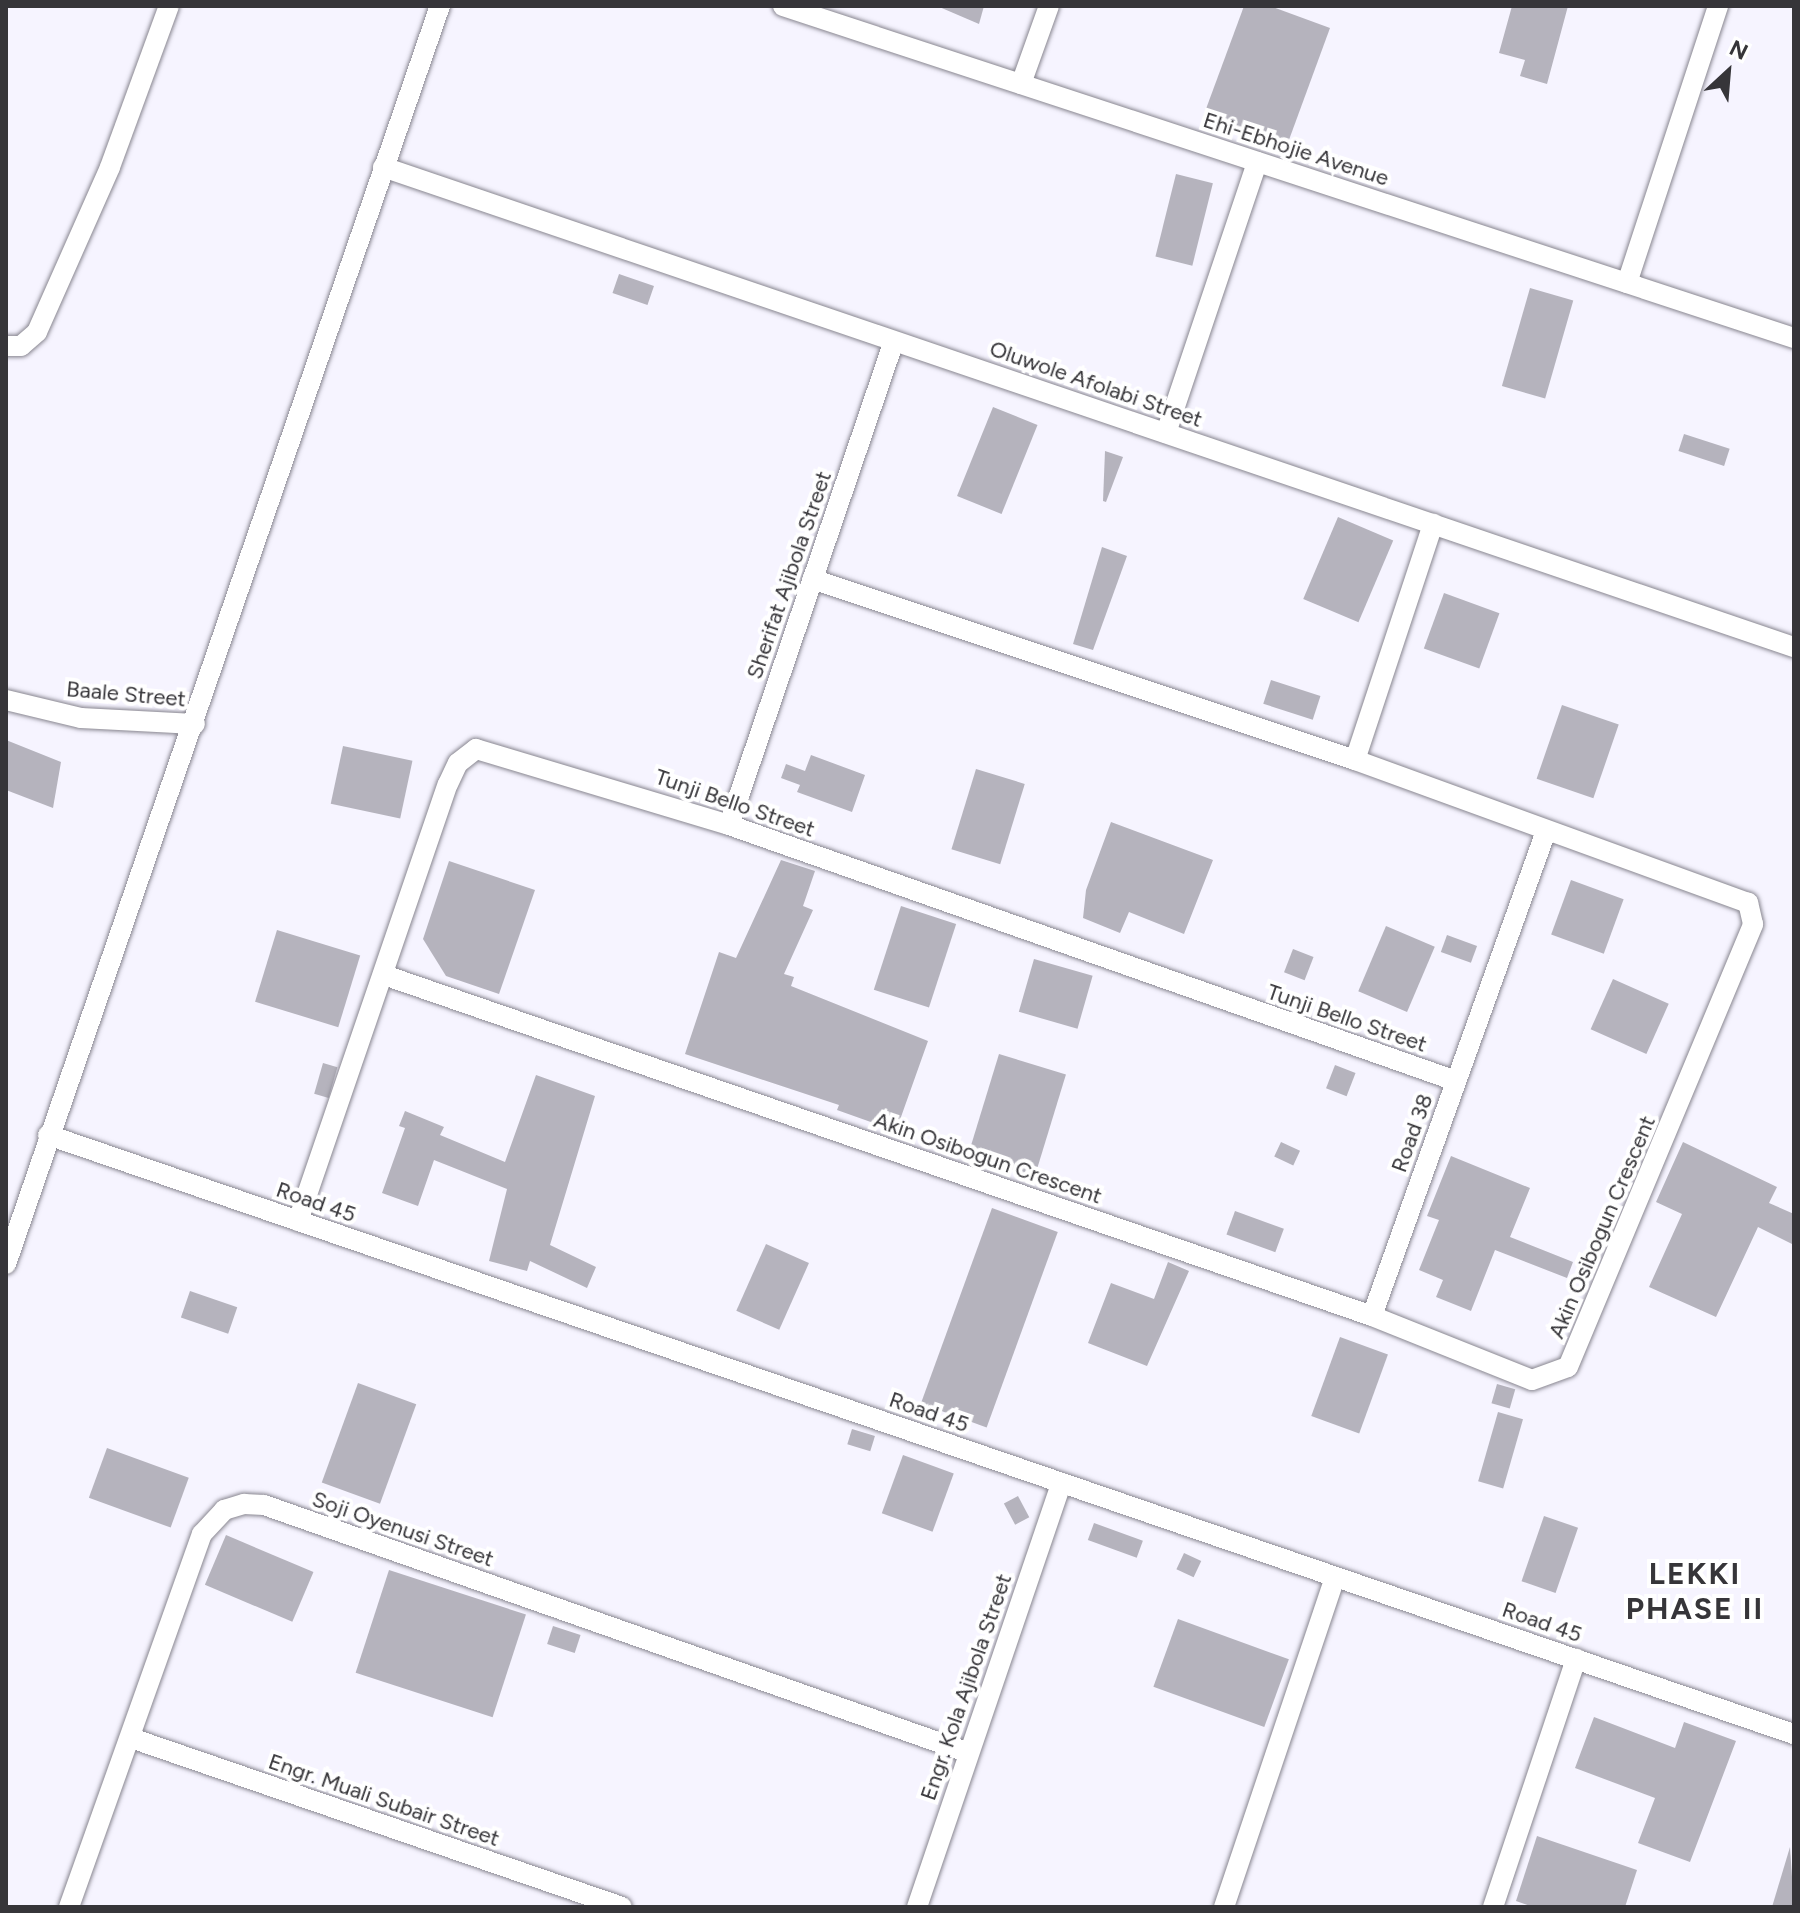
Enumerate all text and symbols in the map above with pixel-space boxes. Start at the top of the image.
north arrow [1688,32,1768,112]
text: N [1725,34,1752,66]
street label: Ehi-Ebhojie Avenue [1200,107,1392,191]
street label: Oluwole Afolabi Street [986,335,1206,433]
street label: Sherifat Ajibola Street [741,468,837,682]
street label: Baale Street [65,676,187,712]
street label: Tunji Bello Street [652,763,818,843]
street label: Tunji Bello Street [1264,978,1430,1058]
street label: Road 38 [1386,1090,1438,1176]
street label: Akin Osibogun Crescent [871,1107,1105,1209]
street label: Akin Osibogun Crescent [1543,1112,1661,1342]
street label: Road 45 [273,1176,359,1228]
street label: Road 45 [886,1386,972,1438]
street label: Soji Oyenusi Street [309,1486,497,1572]
district label: LEKKI PHASE II [1626,1556,1764,1626]
street label: Engr. Kola Ajibola Street [915,1570,1017,1804]
street label: Road 45 [1499,1596,1585,1648]
street label: Engr. Muali Subair Street [265,1748,503,1852]

